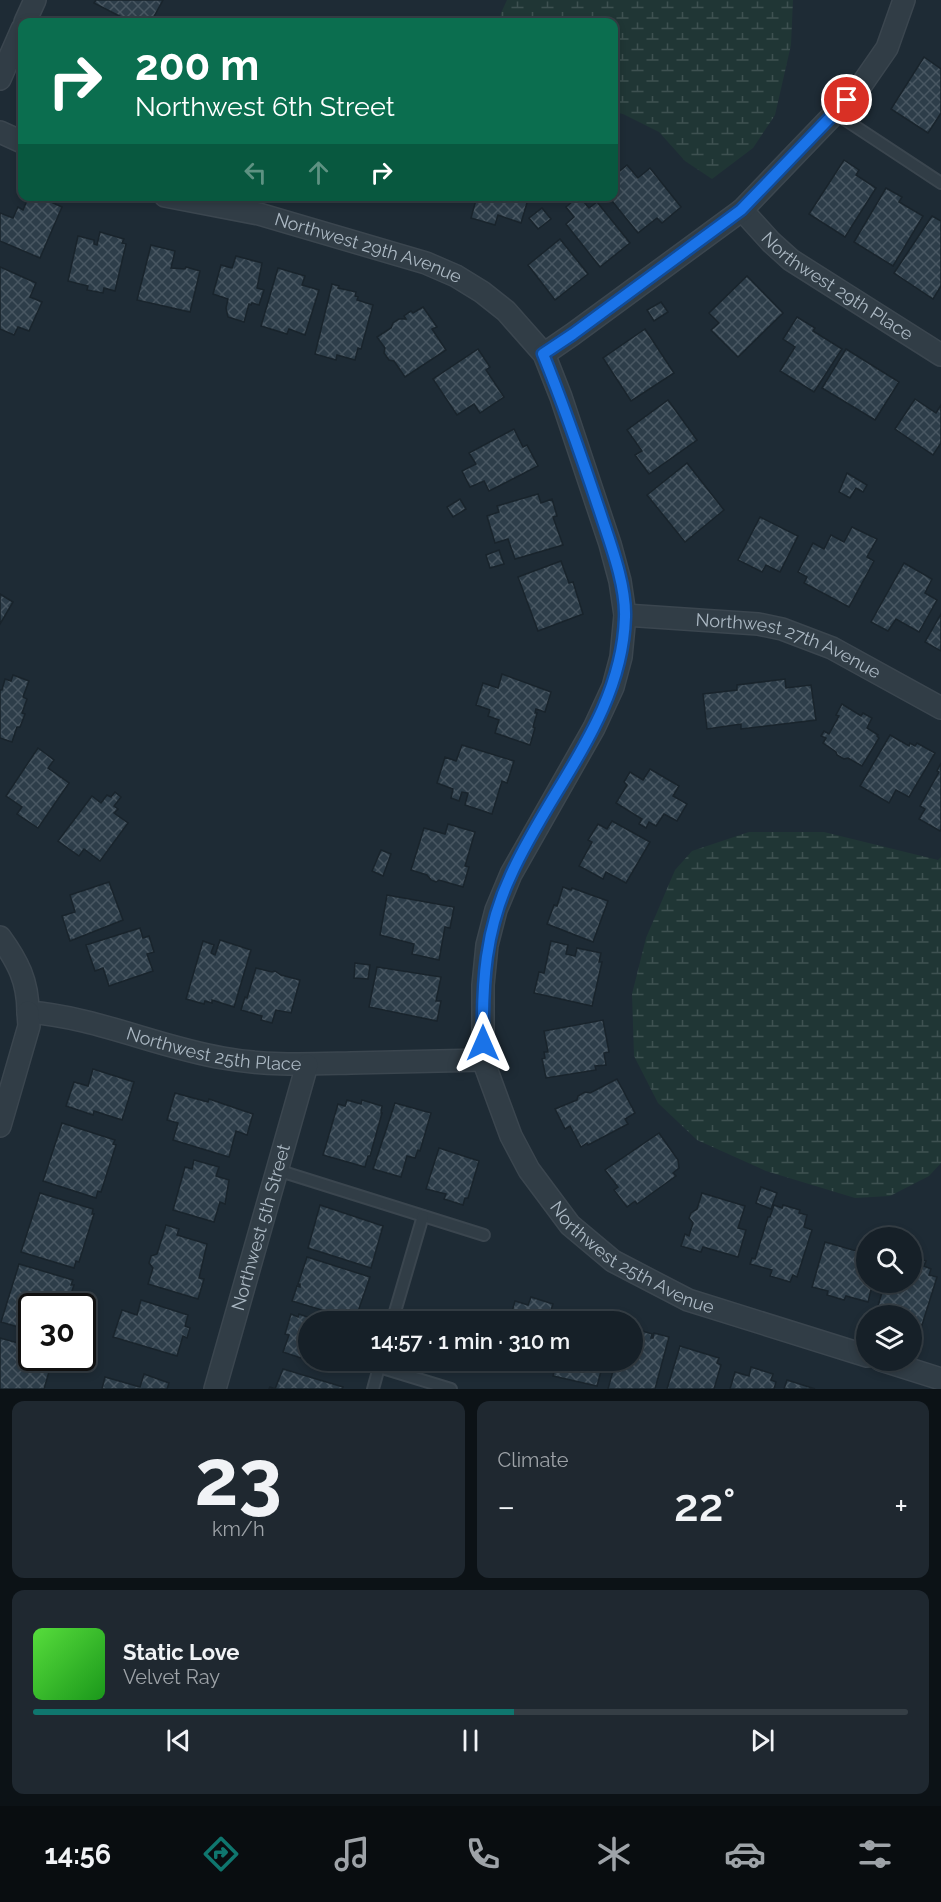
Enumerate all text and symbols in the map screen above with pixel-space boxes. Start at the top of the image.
text: 200 m [135,41,259,90]
icon: right [36,42,114,120]
pin [821,74,872,125]
icon: arrive [830,83,863,116]
text: Northwest 6th Street [135,91,395,122]
icon: left [239,156,272,189]
icon: ahead [302,156,335,189]
icon: right [365,156,398,189]
street label: Northwest 29th Avenue [272,208,465,287]
street label: Northwest 29th Place [757,228,917,345]
street label: Northwest 27th Avenue [695,609,885,683]
position arrow [451,1011,515,1075]
street label: Northwest 25th Place [124,1022,302,1074]
street label: Northwest 5th Street [227,1142,294,1313]
street label: Northwest 25th Avenue [546,1197,717,1318]
map controls [856,1227,922,1371]
button: search [856,1227,922,1293]
speed limit sign: 30 [18,1293,96,1371]
button: layers [856,1305,922,1371]
text: 14:57 · 1 min · 310 m [371,1328,570,1354]
text: 23 [194,1432,282,1523]
text: Climate [498,1448,569,1472]
text: 22° [674,1479,736,1532]
text: − [498,1487,515,1526]
text: + [894,1487,908,1526]
text: km/h [212,1517,265,1541]
text: Static Love [123,1639,240,1665]
text: Velvet Ray [123,1665,220,1689]
icon: previous [162,1724,195,1757]
icon: pause [454,1724,487,1757]
icon: next [746,1724,779,1757]
icon: directions [200,1833,242,1875]
icon: music [331,1833,373,1875]
icon: phone [462,1833,504,1875]
icon: climate [593,1833,635,1875]
icon: car [724,1833,766,1875]
icon: filters [854,1833,896,1875]
text: 14:56 [44,1839,111,1870]

